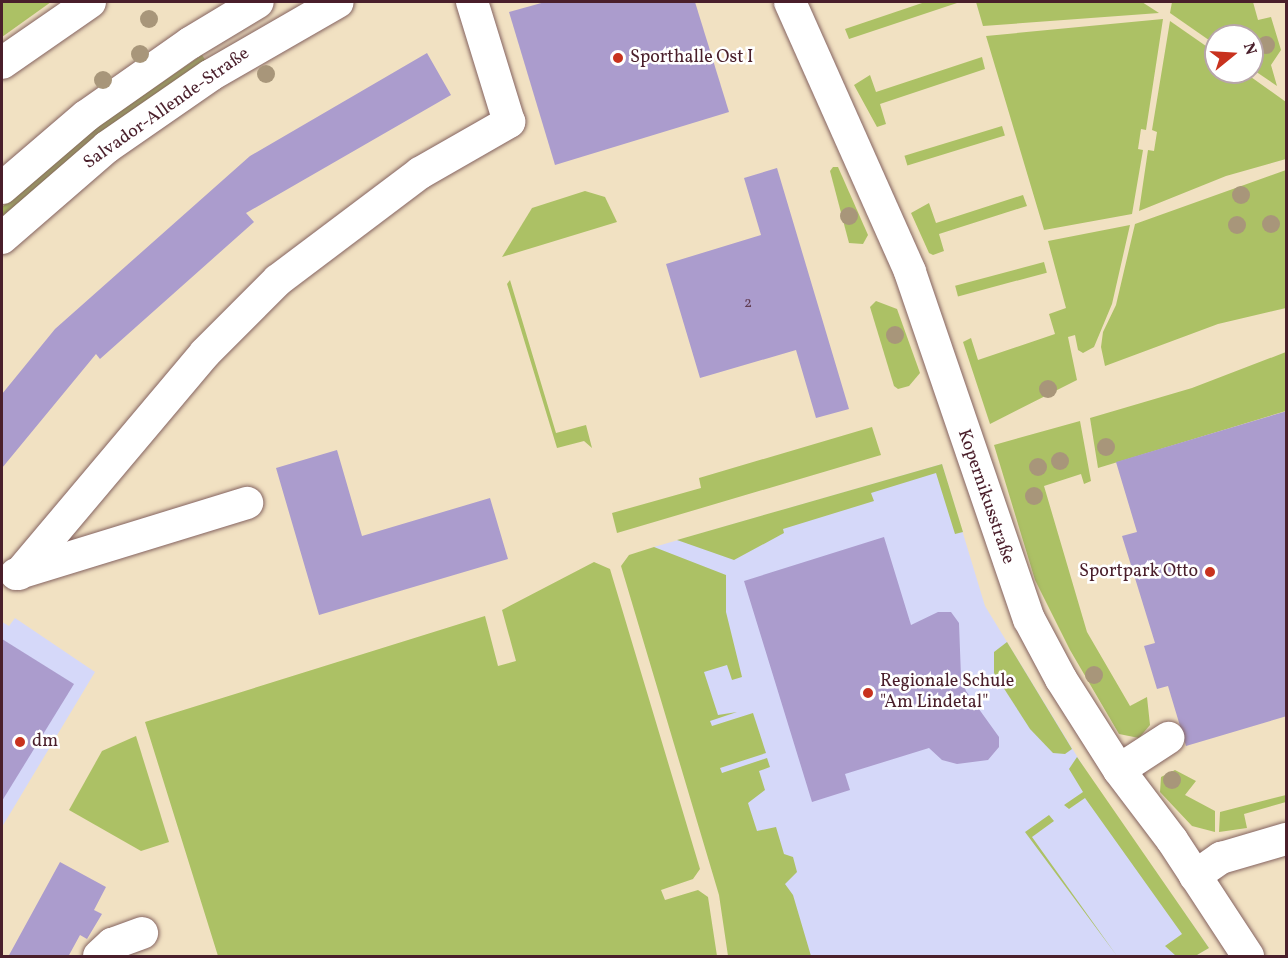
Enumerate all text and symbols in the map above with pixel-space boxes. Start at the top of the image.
north arrow [1204,24,1264,84]
text: N [1237,40,1261,58]
street label: Salvador-Allende-Straße [80,44,254,174]
place label: Sporthalle Ost I [630,47,753,69]
marker: Sporthalle Ost I [611,51,625,65]
house number: 2 [744,295,752,313]
street label: Kopernikusstraße [952,427,1018,567]
place label: Sportpark Otto [1079,561,1198,583]
marker: Sportpark Otto [1203,565,1217,579]
place label: Regionale Schule "Am Lindetal" [880,672,1014,714]
marker: Regionale Schule "Am Lindetal" [861,686,875,700]
place label: dm [32,731,58,753]
marker: dm [13,735,27,749]

